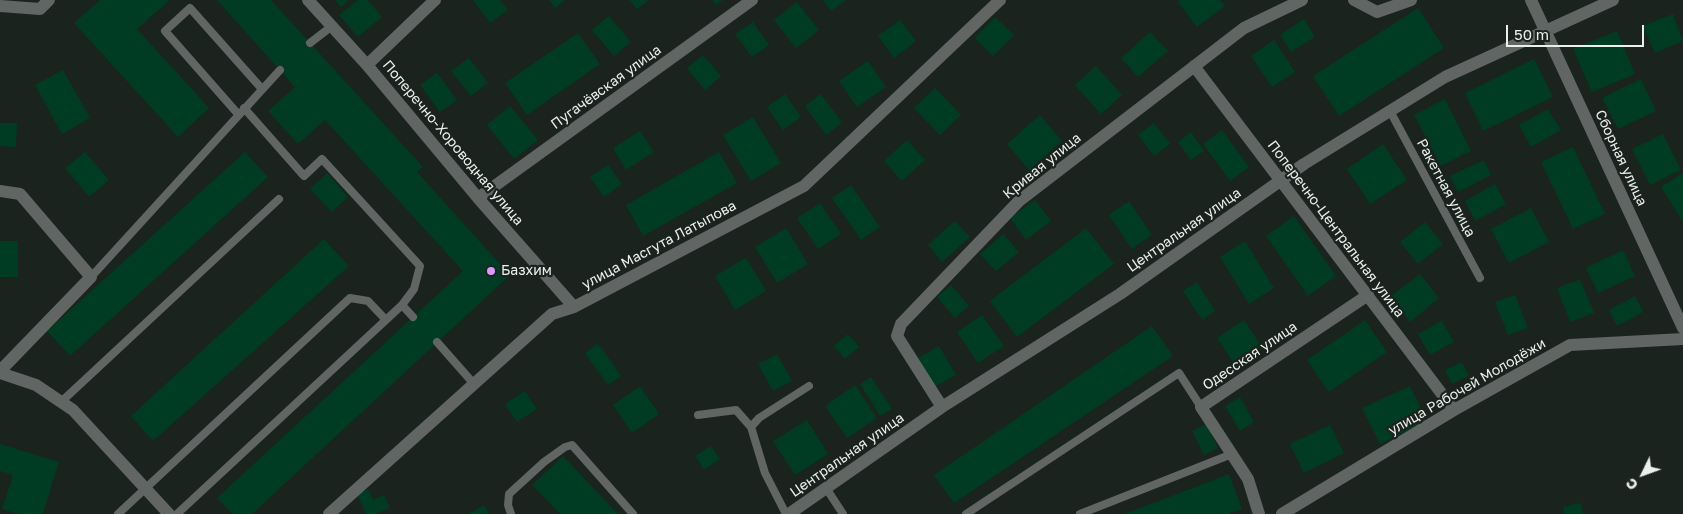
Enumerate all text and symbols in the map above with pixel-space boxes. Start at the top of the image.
scale bar [1508,15,1646,47]
text: 50 m [1514,25,1549,43]
street label: Пугачёвская улица [548,41,664,133]
street label: Поперечно-Хороводная улица [379,57,527,229]
street label: Сборная улица [1591,107,1651,209]
street label: Кривая улица [1000,129,1084,203]
street label: Ракетная улица [1413,136,1479,240]
street label: Поперечно-Центральная улица [1264,137,1408,321]
street label: Центральная улица [1124,184,1244,276]
street label: улица Масгута Латыпова [579,197,739,293]
place label: Базхим [501,263,552,279]
marker: Базхим [485,265,497,277]
street label: Одесская улица [1200,318,1300,394]
street label: улица Рабочей Молодёжи [1385,335,1549,439]
street label: Центральная улица [787,409,907,501]
north arrow [1618,449,1668,499]
text: С [1622,475,1641,494]

